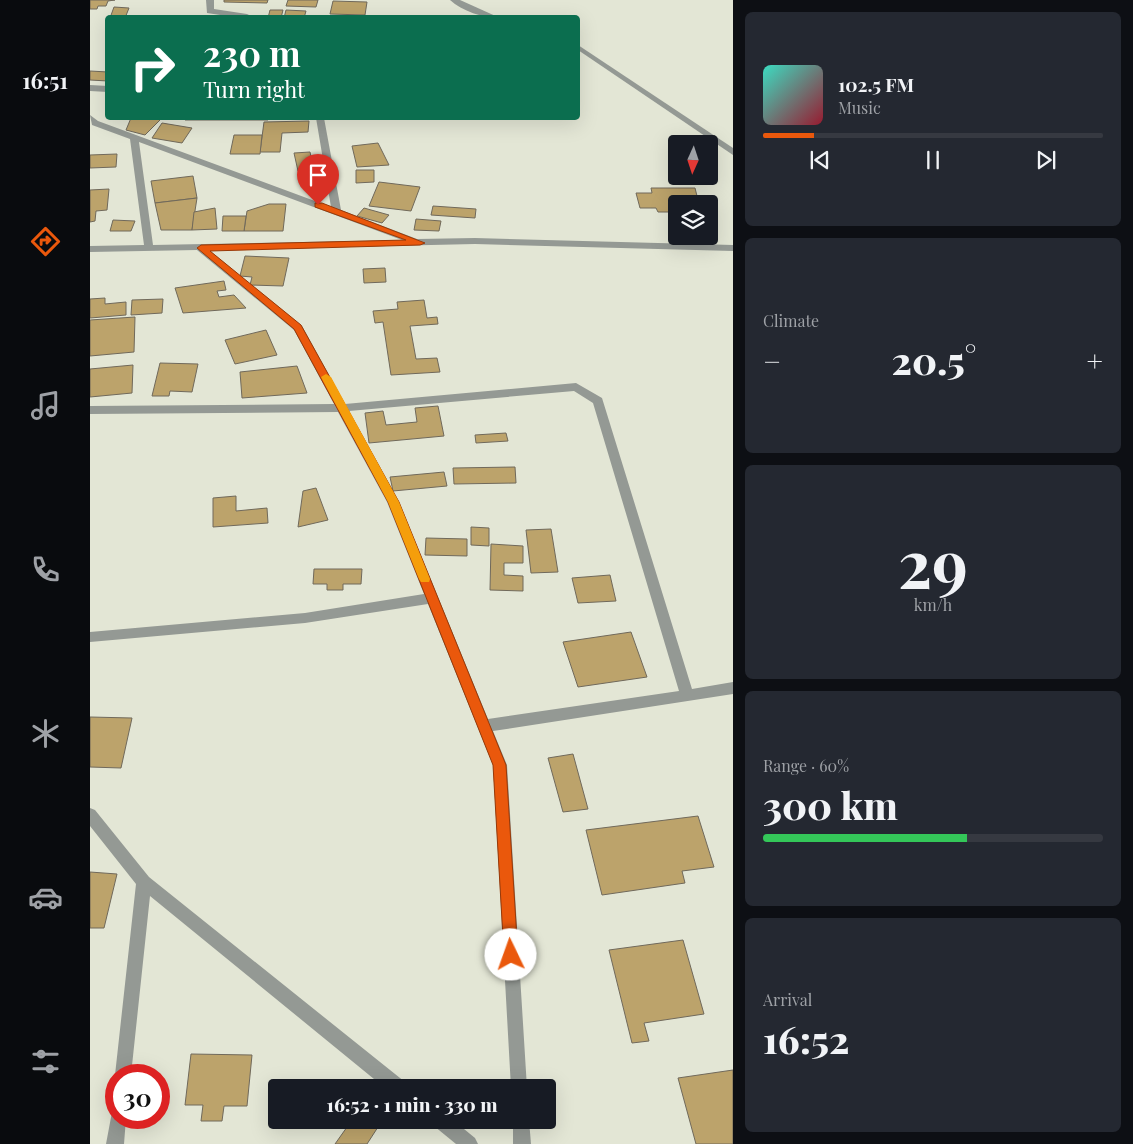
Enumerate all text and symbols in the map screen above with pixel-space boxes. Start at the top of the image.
text: 230 m [203,29,301,76]
icon: right [120,35,185,100]
text: 16:51 [22,65,68,95]
text: 102.5 FM [838,71,914,97]
text: Turn right [203,74,305,104]
text: Music [838,97,881,118]
north arrow [668,135,718,185]
map controls [668,135,718,245]
icon: previous [806,146,834,174]
icon: pause [919,146,947,174]
icon: next [1032,146,1060,174]
pin [297,154,339,205]
icon: arrive [304,161,332,189]
button: layers [668,195,718,245]
icon: directions [28,224,63,259]
text: Climate [763,310,819,331]
text: 20.5° [891,334,976,385]
text: − [763,342,781,379]
text: + [1087,342,1103,379]
icon: music [28,388,63,423]
text: 29 [898,518,968,604]
icon: phone [28,552,63,587]
text: km/h [914,594,952,615]
icon: climate [28,716,63,751]
text: Range · 60% [763,755,849,776]
text: 300 km [763,779,898,830]
icon: car [28,880,63,915]
position arrow [484,928,536,980]
text: Arrival [763,989,812,1010]
text: 16:52 [763,1013,849,1064]
icon: filters [28,1044,63,1079]
speed limit sign: 30 [105,1064,170,1129]
text: 16:52 · 1 min · 330 m [327,1091,497,1117]

